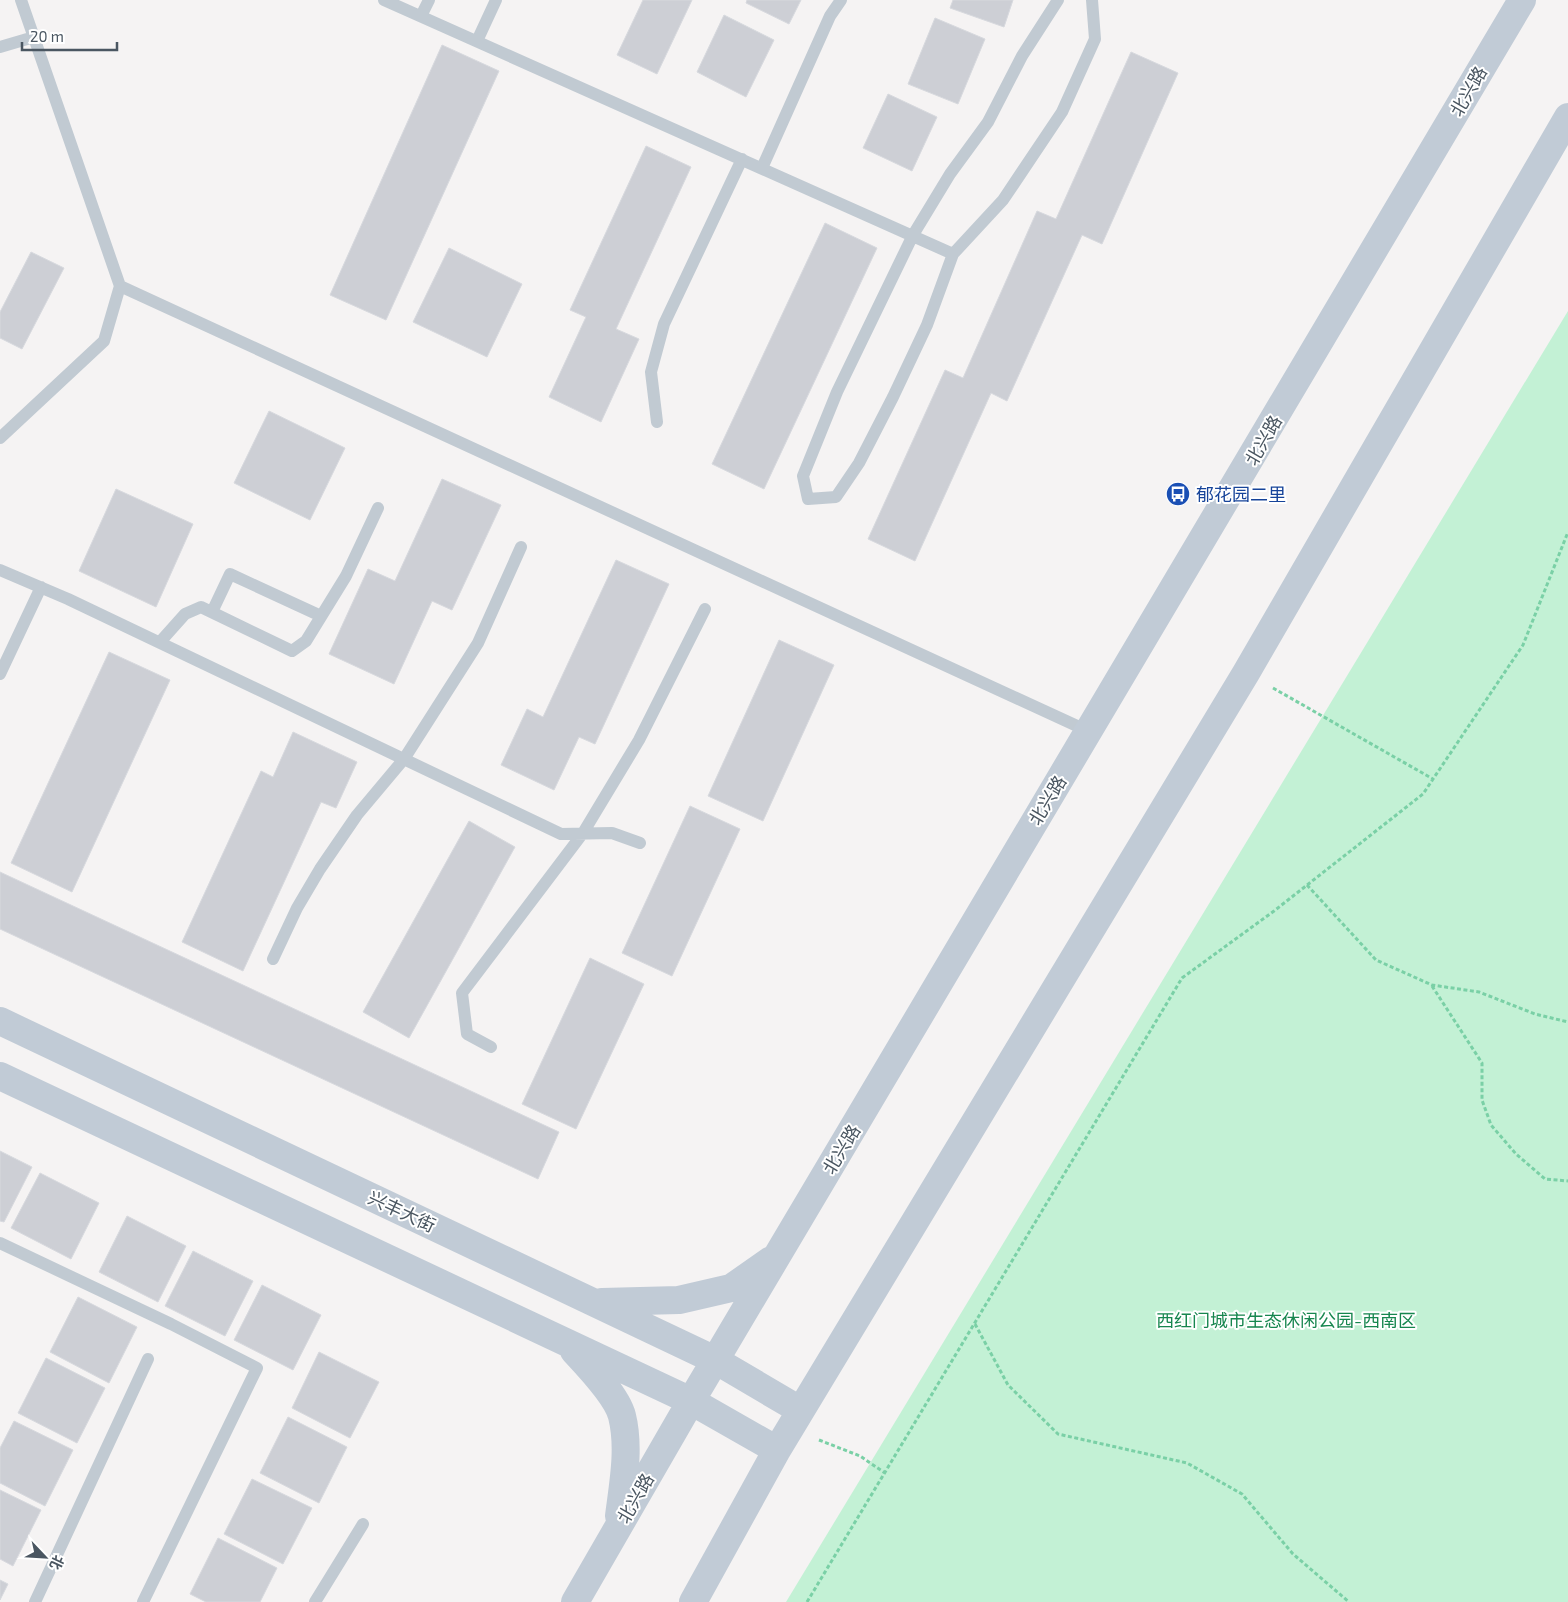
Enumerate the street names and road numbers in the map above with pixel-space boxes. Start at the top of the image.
street label: 北兴路 [1445,62,1491,120]
street label: 北兴路 [1240,411,1286,469]
street label: 北兴路 [1024,771,1070,829]
street label: 北兴路 [818,1120,864,1178]
street label: 兴丰大街 [365,1186,439,1236]
street label: 北兴路 [612,1469,658,1527]

